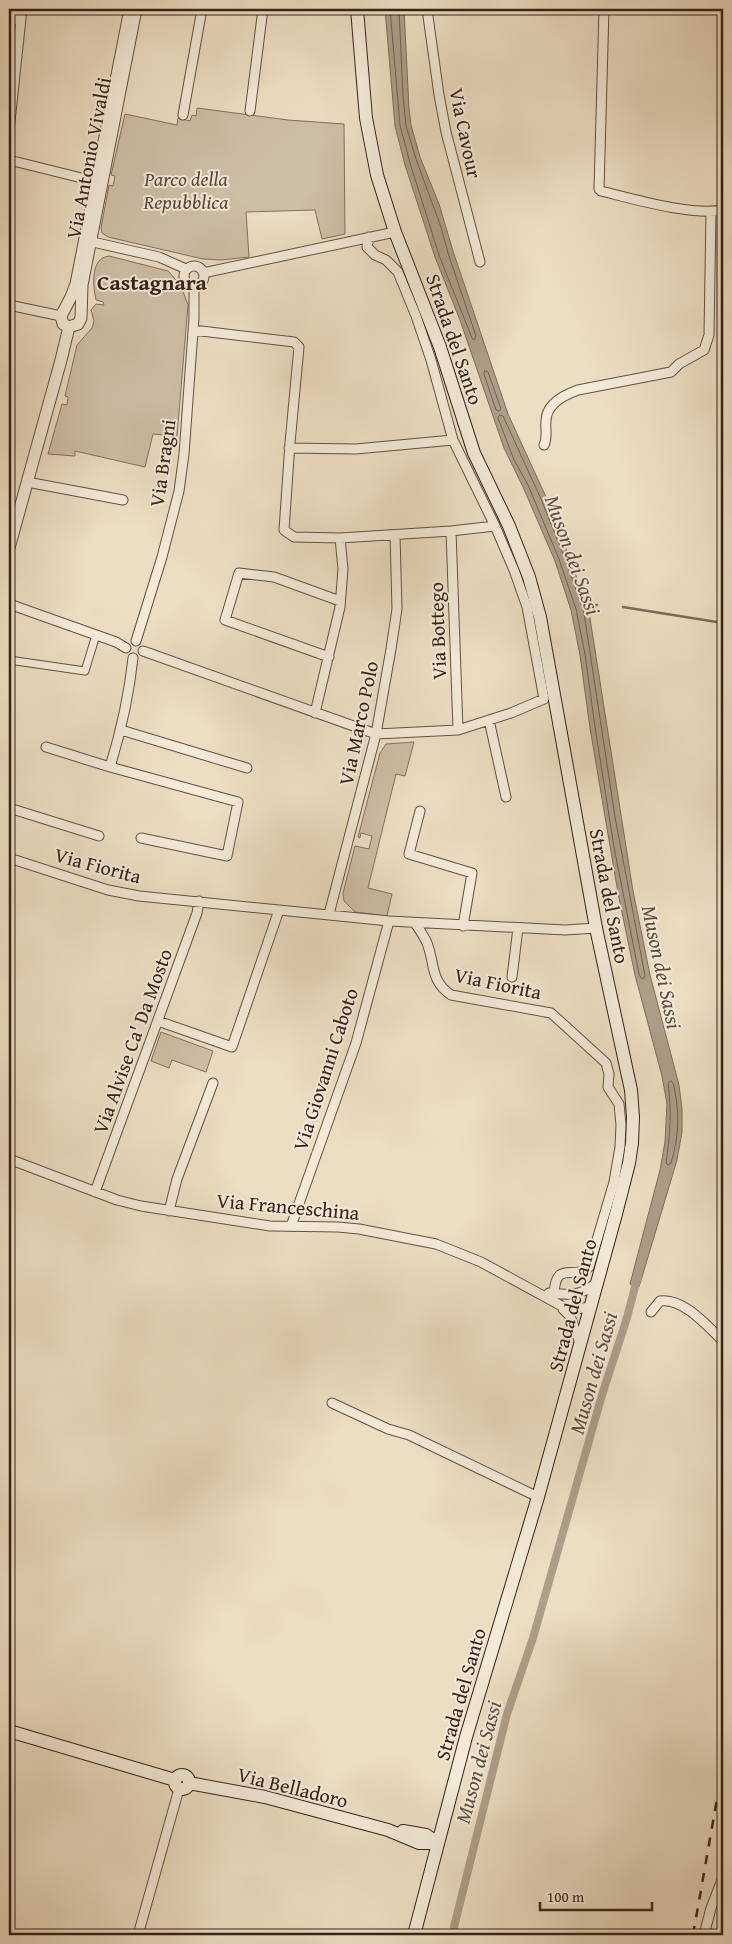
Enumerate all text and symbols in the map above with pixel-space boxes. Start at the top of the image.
street label: Via Antonio Vivaldi [58,74,118,241]
street label: Via Cavour [442,85,490,181]
park label: Parco della Repubblica [143,164,229,216]
district label: Castagnara [97,266,208,298]
street label: Strada del Santo [419,270,491,408]
street label: Via Bragni [142,417,183,509]
water label: Muson dei Sassi [537,491,609,620]
street label: Via Bottego [421,582,453,680]
street label: Via Marco Polo [331,658,385,788]
street label: Strada del Santo [583,826,637,966]
street label: Via Fiorita [51,840,145,891]
water label: Muson dei Sassi [634,902,690,1032]
street label: Via Alvise Ca' Da Mosto [85,944,179,1138]
street label: Via Fiorita [452,960,545,1006]
street label: Via Giovanni Caboto [285,984,365,1154]
street label: Via Franceschina [215,1185,361,1227]
street label: Strada del Santo [540,1235,604,1375]
water label: Muson dei Sassi [561,1308,625,1438]
street label: Strada del Santo [427,1624,493,1764]
water label: Muson dei Sassi [447,1697,509,1827]
street label: Via Belladoro [235,1759,351,1815]
scale bar [540,1879,652,1911]
text: 100 m [547,1886,585,1907]

